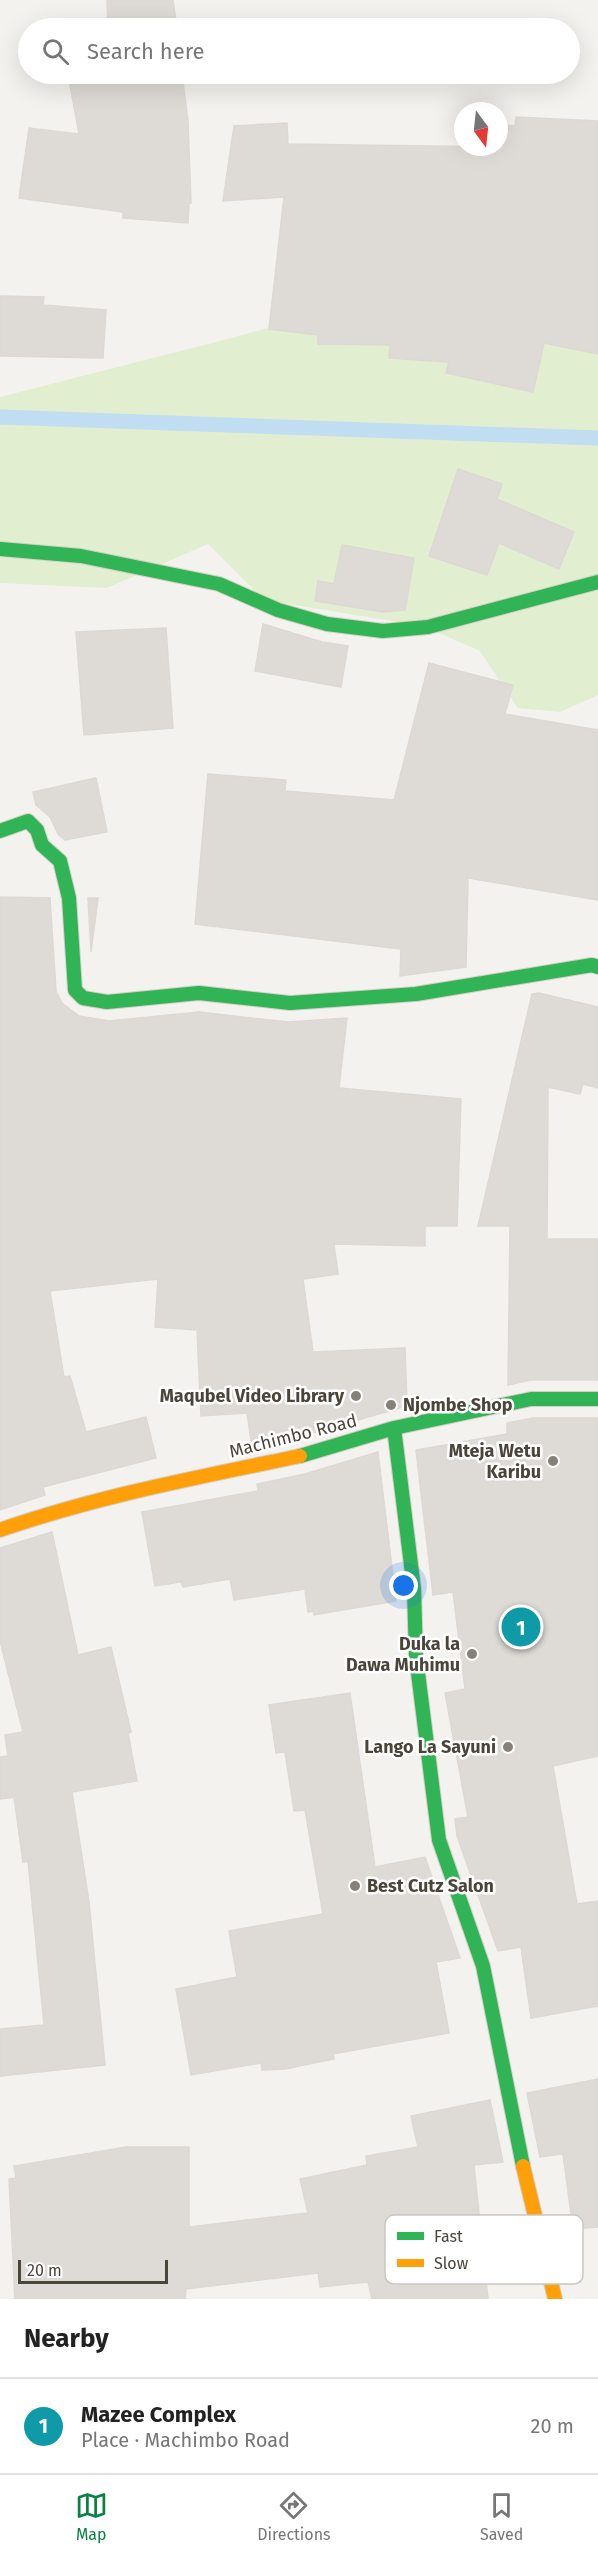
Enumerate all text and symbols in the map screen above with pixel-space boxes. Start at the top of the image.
search box [18,18,580,84]
icon: search [39,35,72,68]
text: Search here [87,38,205,65]
north arrow [454,102,508,156]
place label: Maqubel Video Library [160,1385,345,1407]
marker: Maqubel Video Library [349,1389,363,1403]
place label: Njombe Shop [403,1394,513,1416]
marker: Njombe Shop [384,1398,398,1412]
street label: Machimbo Road [227,1409,359,1463]
place label: Mteja Wetu Karibu [449,1440,541,1483]
marker: Mteja Wetu Karibu [546,1454,560,1468]
your location [389,1571,418,1600]
pin: 1 [502,1604,540,1650]
place label: Duka la Dawa Muhimu [346,1633,460,1676]
marker: Duka la Dawa Muhimu [465,1647,479,1661]
place label: Lango La Sayuni [364,1736,496,1758]
marker: Lango La Sayuni [501,1740,515,1754]
place label: Best Cutz Salon [367,1875,494,1897]
marker: Best Cutz Salon [348,1879,362,1893]
legend [385,2215,583,2284]
text: Fast [434,2227,463,2246]
text: Slow [434,2254,469,2273]
scale bar [18,2257,168,2284]
text: 20 m [27,2261,62,2280]
text: Nearby [24,2323,109,2354]
text: Mazee Complex [81,2401,236,2428]
text: 1 [39,2414,48,2438]
text: 20 m [531,2414,574,2438]
text: Place · Machimbo Road [81,2428,290,2452]
tab: Map [75,2489,108,2544]
tab: Directions [257,2489,331,2544]
tab: Saved [480,2489,523,2544]

